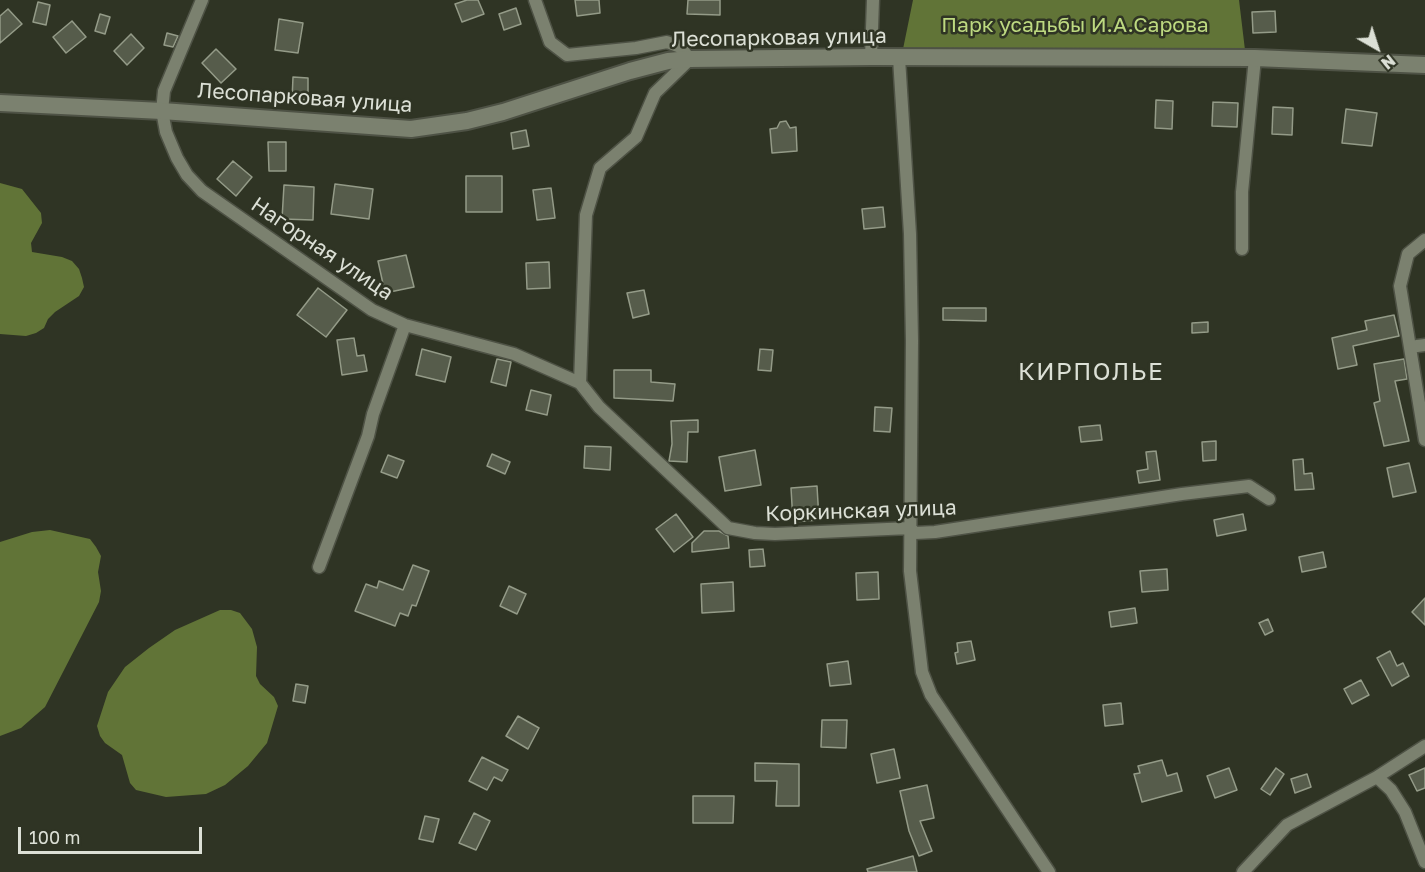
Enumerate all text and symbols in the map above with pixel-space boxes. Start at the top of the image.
park label: Парк усадьбы И.А.Сарова [941,12,1209,38]
north arrow [1347,18,1407,78]
street label: Лесопарковая улица [671,24,887,52]
text: N [1377,50,1399,74]
street label: Лесопарковая улица [197,78,413,118]
street label: Нагорная улица [246,192,398,306]
district label: КИРПОЛЬЕ [1018,358,1164,386]
street label: Коркинская улица [765,495,957,527]
scale bar [21,815,206,853]
text: 100 m [29,826,80,848]

